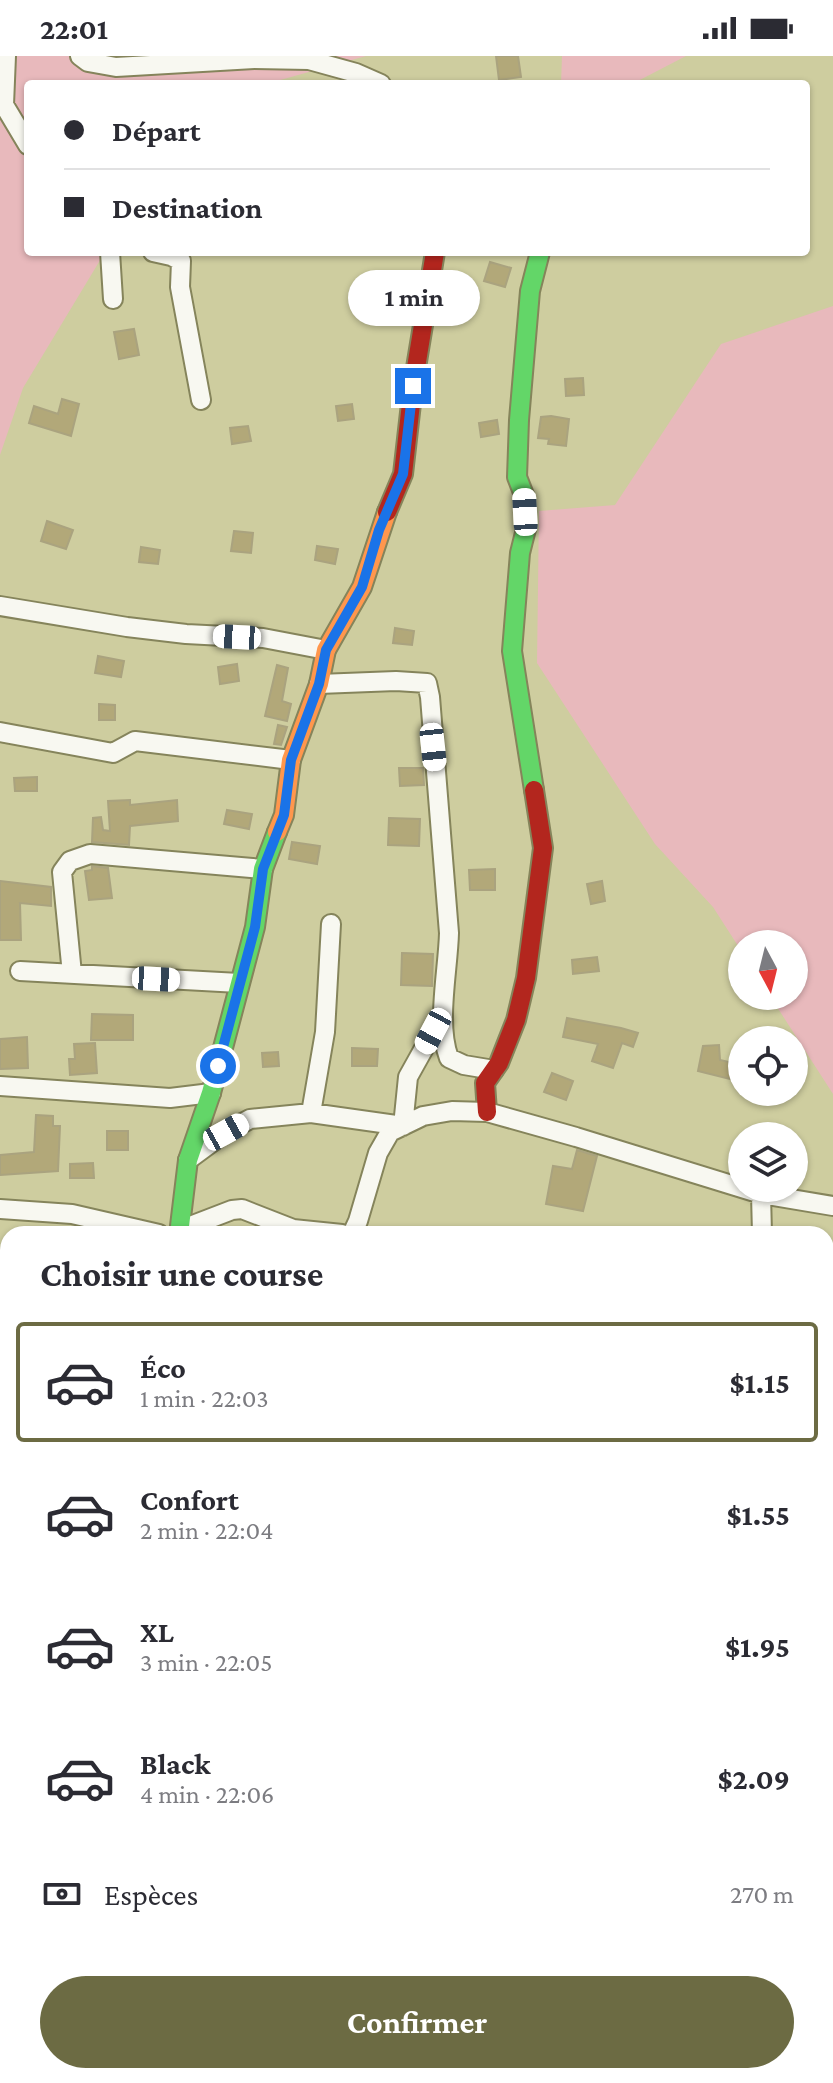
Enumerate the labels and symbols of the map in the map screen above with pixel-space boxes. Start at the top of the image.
callout: 1 min [347,270,479,326]
route end [395,368,431,404]
car [512,487,538,537]
car [212,624,262,650]
car [419,722,447,772]
north arrow [728,930,808,1010]
car [131,966,181,992]
car [411,1004,455,1058]
route start [200,1048,236,1084]
car [199,1110,253,1154]

